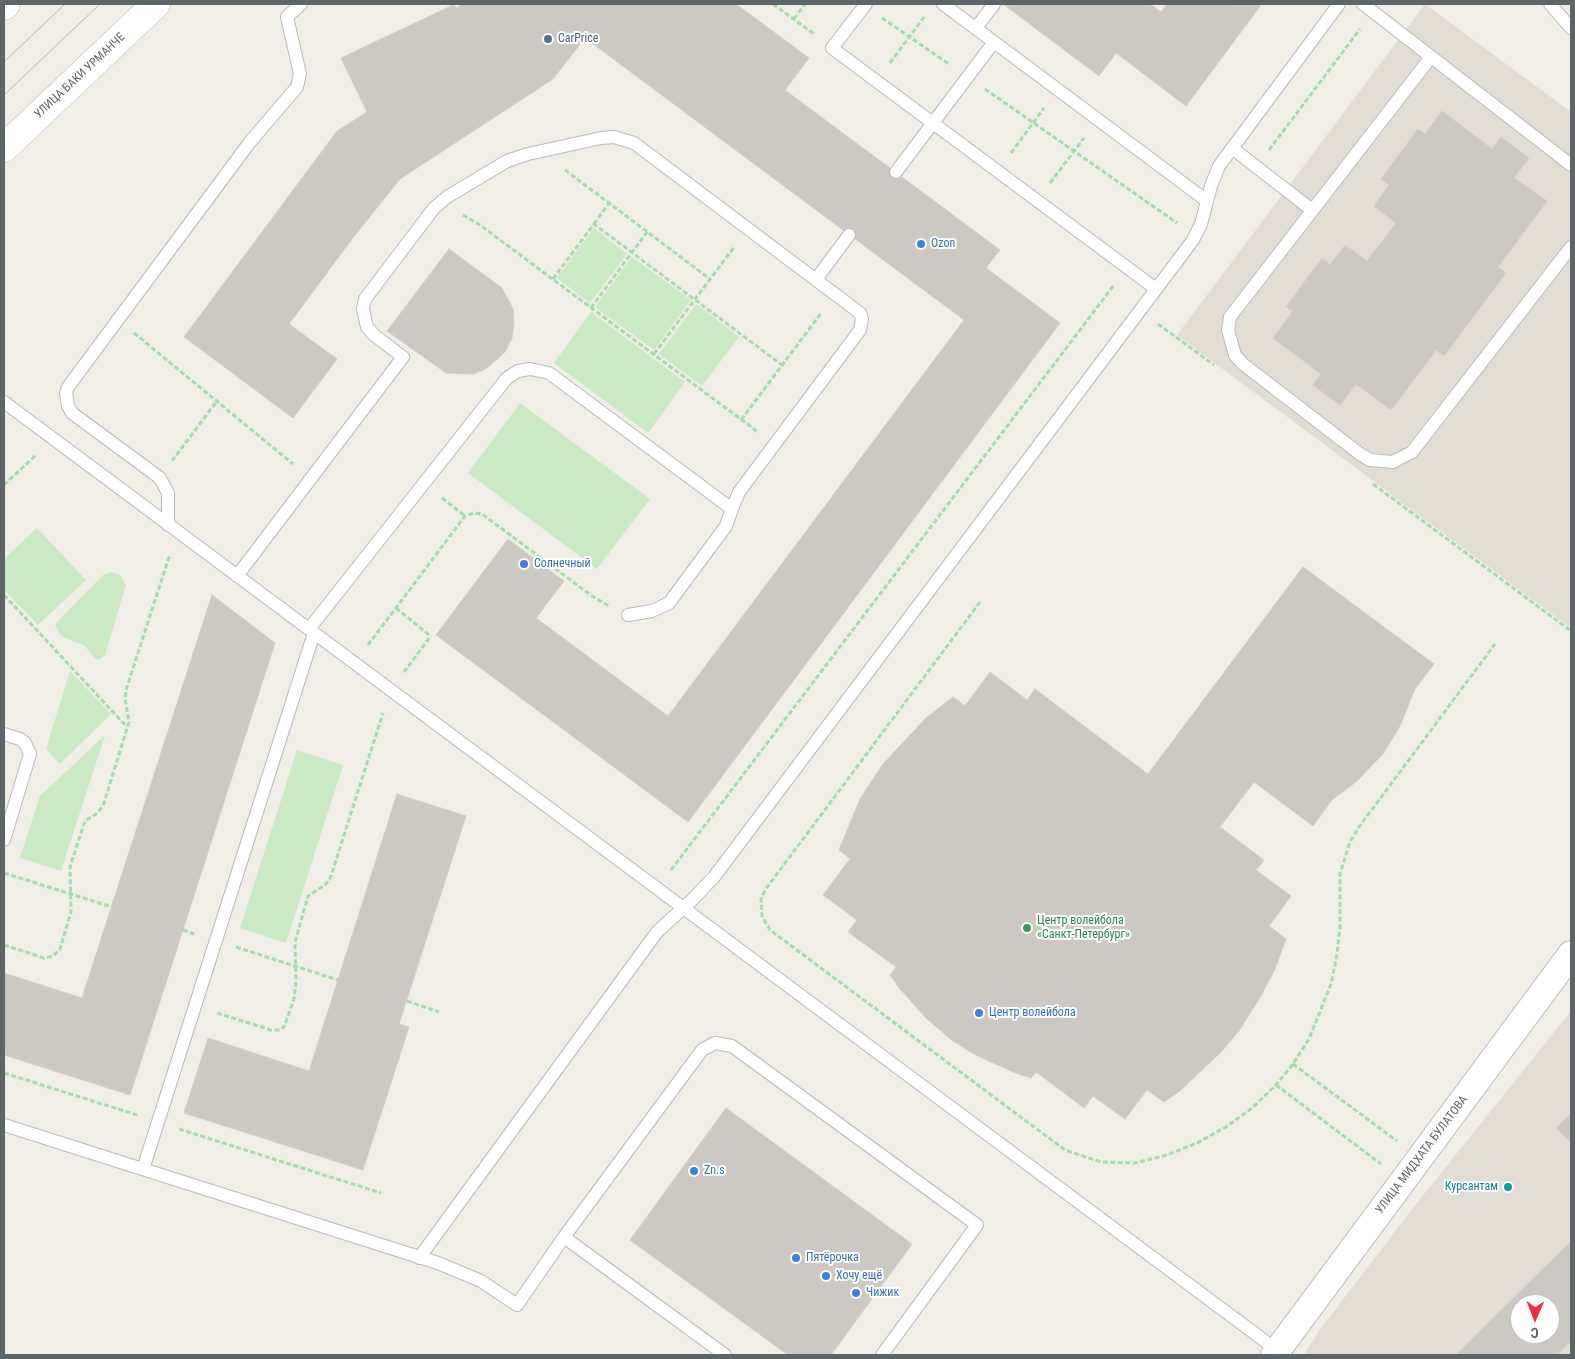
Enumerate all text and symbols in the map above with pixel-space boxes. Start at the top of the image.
street label: УЛИЦА БАКИ УРМАНЧЕ [32,30,128,122]
place label: CarPrice [558,32,598,46]
marker: CarPrice [542,33,554,45]
place label: Ozon [931,237,955,251]
marker: Ozon [915,238,927,250]
place label: Солнечный [534,557,591,571]
marker: Солнечный [518,558,530,570]
place label: Центр волейбола «Санкт-Петербург» [1037,914,1130,942]
marker: Центр волейбола «Санкт-Петербург» [1021,922,1033,934]
place label: Центр волейбола [989,1006,1076,1020]
marker: Центр волейбола [973,1007,985,1019]
street label: УЛИЦА МИДХАТА БУЛАТОВА [1373,1093,1471,1217]
place label: Zn.s [704,1164,725,1178]
marker: Zn.s [688,1165,700,1177]
place label: Курсантам [1445,1180,1498,1194]
marker: Курсантам [1502,1181,1514,1193]
place label: Пятёрочка [806,1251,859,1265]
marker: Пятёрочка [790,1252,802,1264]
place label: Хочу ещё [836,1269,882,1283]
marker: Хочу ещё [820,1270,832,1282]
place label: Чижик [866,1286,899,1300]
marker: Чижик [850,1287,862,1299]
north arrow [1510,1294,1560,1344]
text: С [1531,1325,1539,1341]

